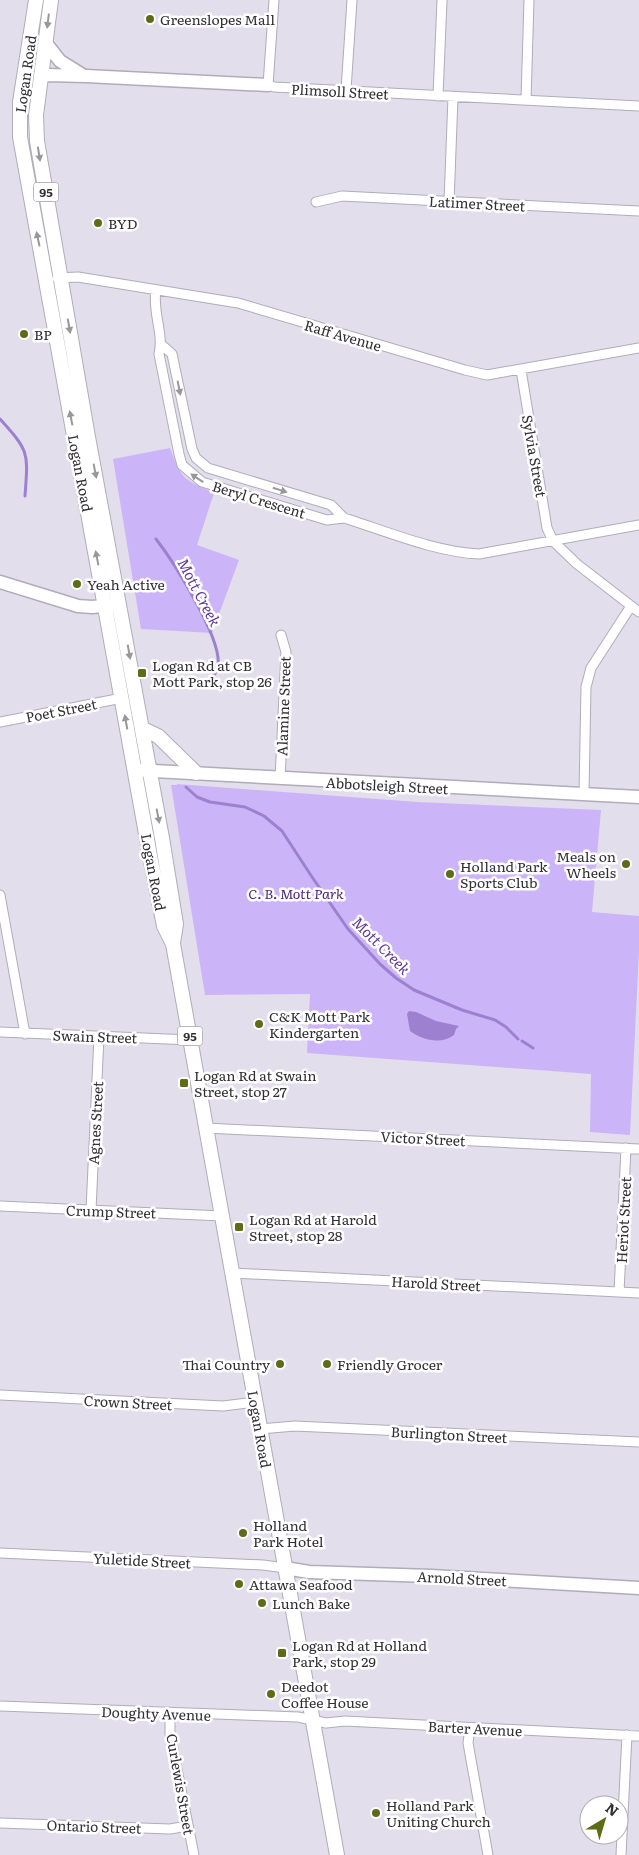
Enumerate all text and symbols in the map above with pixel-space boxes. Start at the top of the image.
place label: Greenslopes Mall [160,9,275,29]
one-way arrow [44,13,52,29]
marker: Greenslopes Mall [144,13,156,25]
street label: Logan Road [10,33,40,114]
street label: Plimsoll Street [291,78,390,104]
one-way arrow [36,147,44,163]
road number: 95 [34,182,58,202]
street label: Latimer Street [428,190,526,216]
place label: BYD [108,213,138,233]
marker: BYD [92,217,104,229]
one-way arrow [34,230,42,246]
street label: Raff Avenue [302,314,384,356]
one-way arrow [65,318,73,334]
place label: BP [34,324,52,344]
marker: BP [18,328,30,340]
one-way arrow [175,381,183,396]
one-way arrow [66,409,74,425]
street label: Sylvia Street [518,413,552,499]
street label: Logan Road [64,433,98,514]
one-way arrow [91,464,99,479]
one-way arrow [190,473,204,483]
street label: Beryl Crescent [210,475,308,523]
one-way arrow [272,486,287,494]
one-way arrow [93,550,101,566]
water label: Mott Creek [172,554,228,631]
place label: Yeah Active [87,574,165,594]
marker: Yeah Active [71,578,83,590]
one-way arrow [125,645,133,661]
place label: Logan Rd at CB Mott Park, stop 26 [152,655,272,691]
street label: Alamine Street [271,655,295,756]
marker: Logan Rd at CB Mott Park, stop 26 [136,667,148,679]
street label: Poet Street [24,693,99,727]
one-way arrow [122,714,130,730]
street label: Abbotsleigh Street [325,772,449,798]
one-way arrow [154,808,162,823]
street label: Logan Road [137,832,171,913]
place label: Meals on Wheels [556,846,616,882]
place label: Holland Park Sports Club [460,856,548,892]
marker: Meals on Wheels [620,858,632,870]
marker: Holland Park Sports Club [444,868,456,880]
park label: C. B. Mott Park [248,883,344,903]
water label: Mott Creek [348,911,417,980]
place label: C&K Mott Park Kindergarten [269,1006,371,1042]
marker: C&K Mott Park Kindergarten [253,1018,265,1030]
street label: Swain Street [52,1025,138,1047]
road number: 95 [178,1026,202,1046]
place label: Logan Rd at Swain Street, stop 27 [194,1065,317,1101]
marker: Logan Rd at Swain Street, stop 27 [178,1077,190,1089]
street label: Agnes Street [83,1080,107,1165]
street label: Victor Street [380,1126,466,1150]
street label: Heriot Street [611,1176,635,1264]
street label: Crump Street [66,1199,157,1223]
place label: Logan Rd at Harold Street, stop 28 [249,1209,377,1245]
marker: Logan Rd at Harold Street, stop 28 [233,1221,245,1233]
street label: Harold Street [391,1271,482,1295]
place label: Thai Country [182,1354,271,1374]
place label: Friendly Grocer [337,1354,443,1374]
marker: Thai Country [274,1358,286,1370]
marker: Friendly Grocer [321,1358,333,1370]
street label: Logan Road [243,1389,277,1470]
street label: Crown Street [83,1390,173,1414]
street label: Burlington Street [390,1421,508,1447]
place label: Holland Park Hotel [253,1515,324,1551]
marker: Holland Park Hotel [237,1527,249,1539]
street label: Yuletide Street [92,1547,192,1573]
street label: Arnold Street [417,1566,508,1590]
place label: Attawa Seafood [249,1574,353,1594]
marker: Attawa Seafood [233,1578,245,1590]
place label: Lunch Bake [272,1593,350,1613]
marker: Lunch Bake [256,1597,268,1609]
place label: Logan Rd at Holland Park, stop 29 [292,1635,428,1671]
marker: Logan Rd at Holland Park, stop 29 [276,1647,288,1659]
place label: Deedot Coffee House [281,1676,368,1712]
marker: Deedot Coffee House [265,1688,277,1700]
street label: Doughty Avenue [101,1701,211,1725]
street label: Barter Avenue [427,1716,523,1740]
street label: Curlewis Street [162,1732,200,1836]
place label: Holland Park Uniting Church [386,1795,491,1831]
north arrow [579,1795,629,1845]
text: N [602,1797,624,1821]
marker: Holland Park Uniting Church [370,1807,382,1819]
street label: Ontario Street [46,1814,142,1838]

